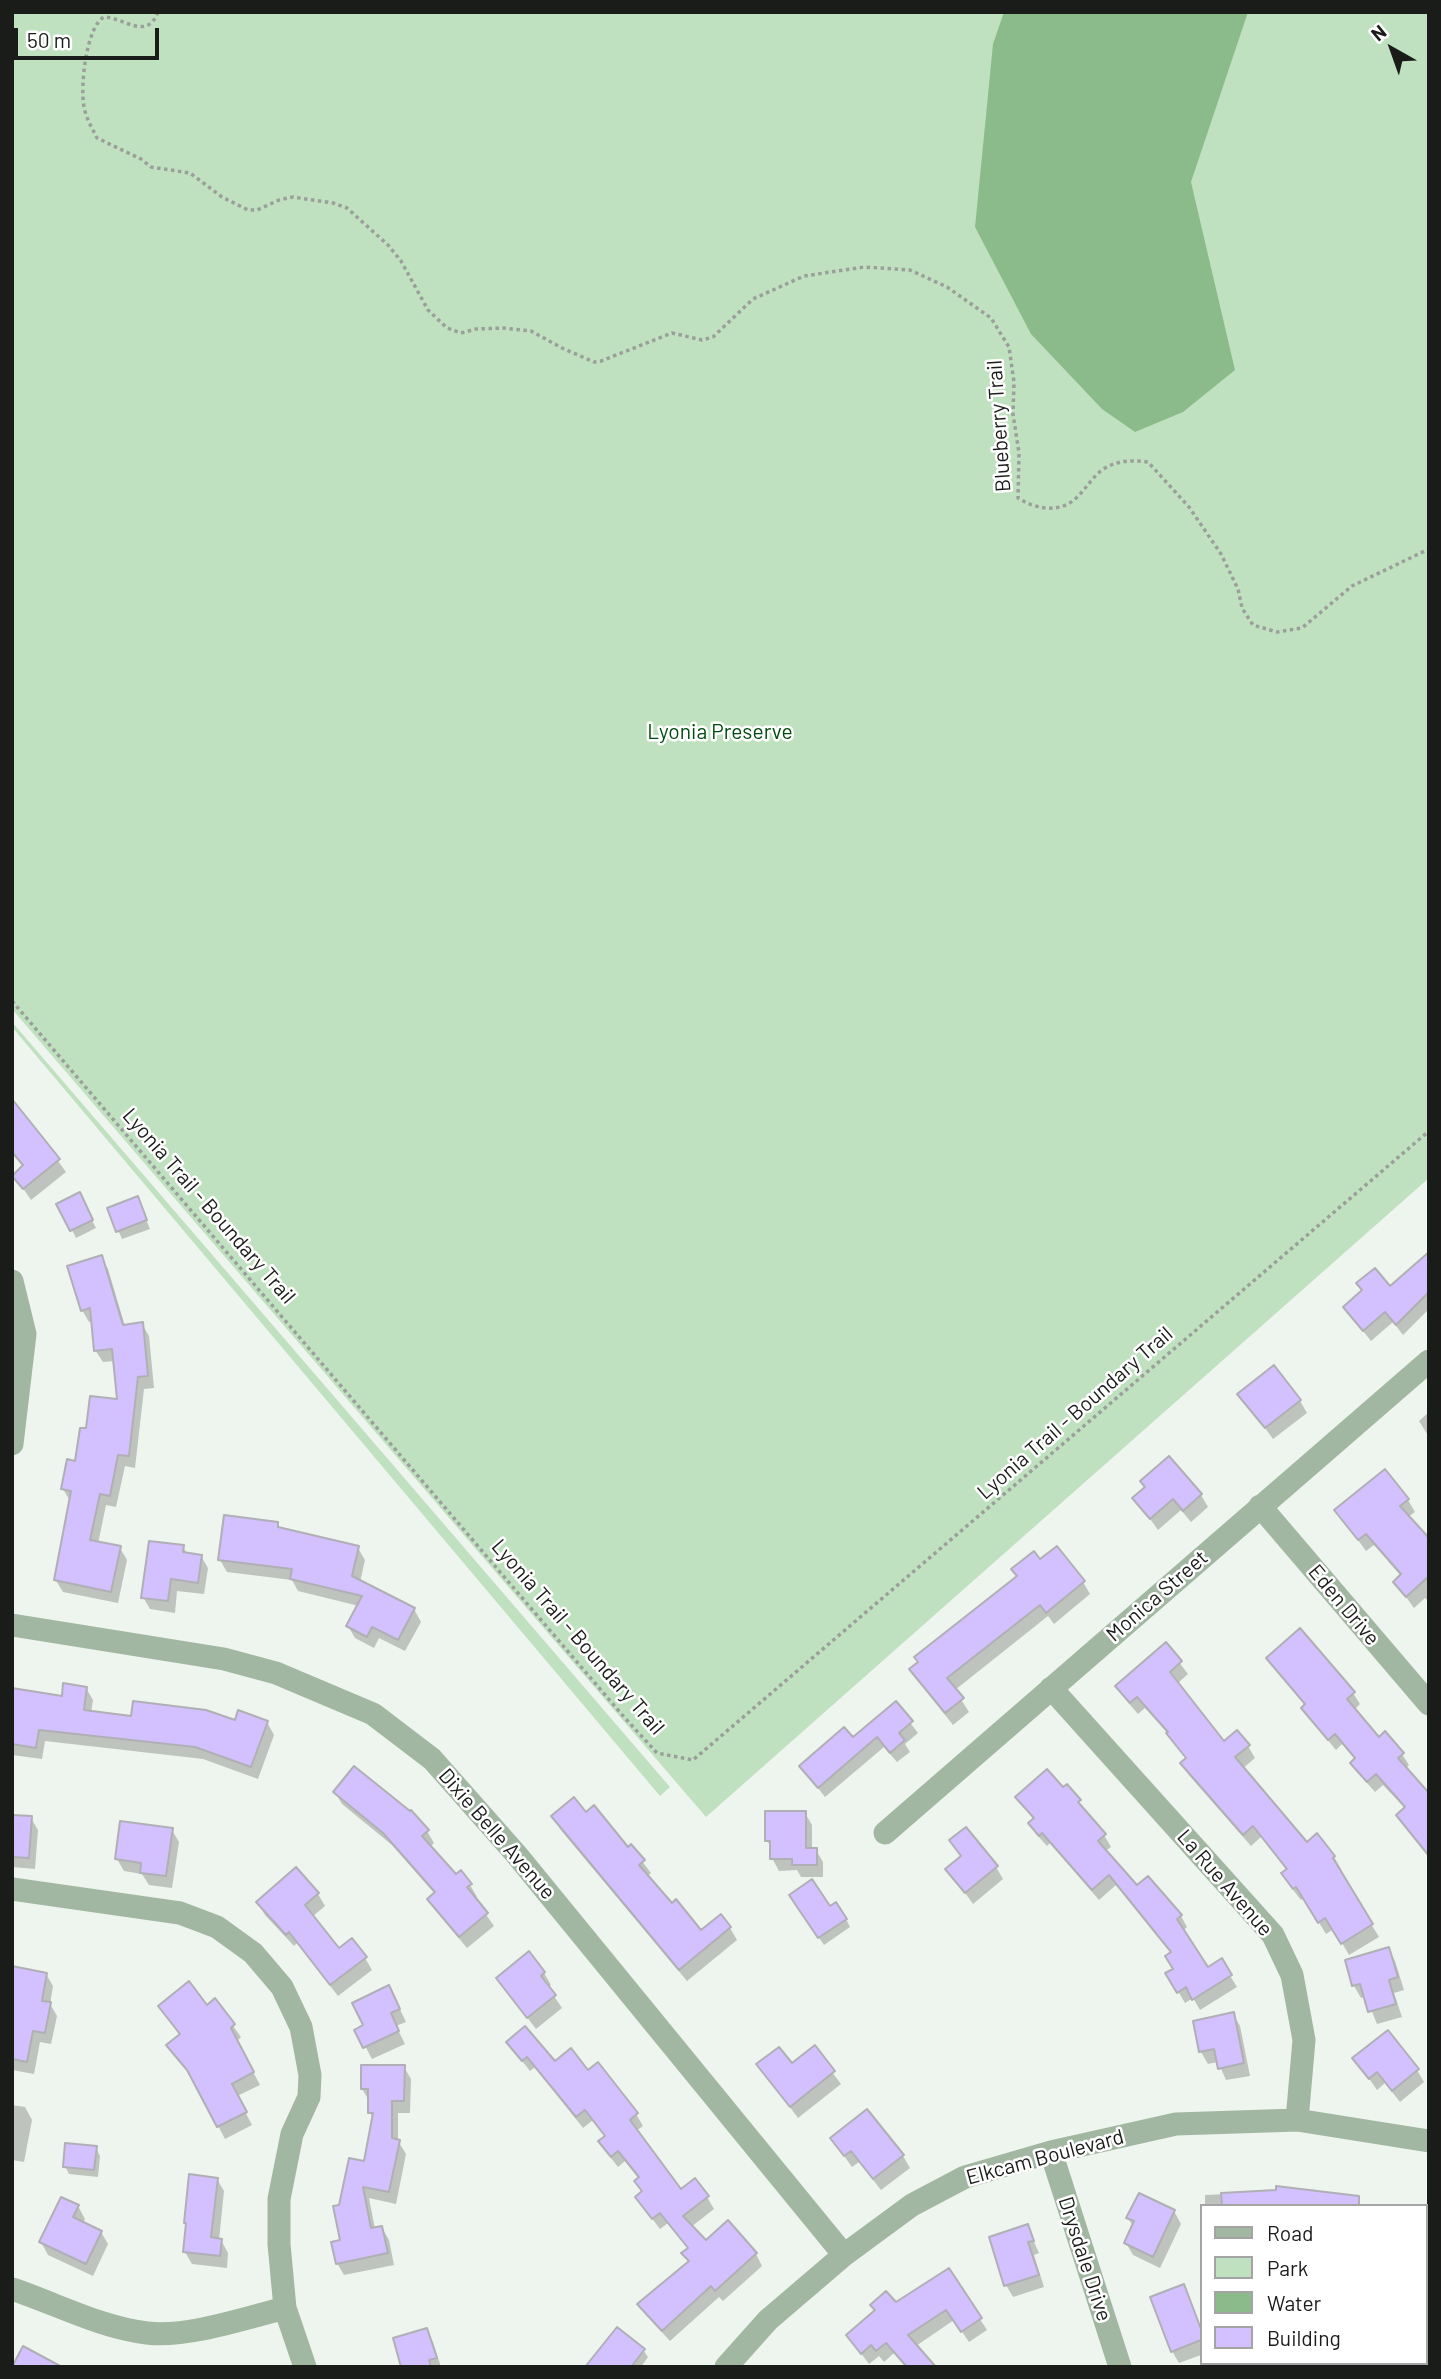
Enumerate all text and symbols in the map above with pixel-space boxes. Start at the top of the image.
scale bar [18,14,163,58]
north arrow [1357,14,1427,84]
text: N [1366,20,1390,45]
text: 50 m [27,27,71,52]
street label: Blueberry Trail [982,359,1016,493]
park label: Lyonia Preserve [647,719,793,745]
street label: Lyonia Trail - Boundary Trail [117,1103,301,1309]
street label: Lyonia Trail - Boundary Trail [972,1321,1178,1505]
street label: Lyonia Trail - Boundary Trail [486,1534,670,1740]
street label: Monica Street [1101,1545,1213,1647]
street label: Eden Drive [1303,1559,1385,1651]
street label: Dixie Belle Avenue [433,1763,561,1905]
street label: La Rue Avenue [1172,1825,1278,1941]
street label: Elkcam Boulevard [964,2124,1126,2190]
street label: Drysdale Drive [1053,2194,1117,2324]
legend [1200,2204,1427,2365]
text: Road [1267,2220,1313,2245]
text: Park [1267,2255,1308,2280]
text: Water [1267,2290,1321,2315]
text: Building [1267,2325,1341,2350]

